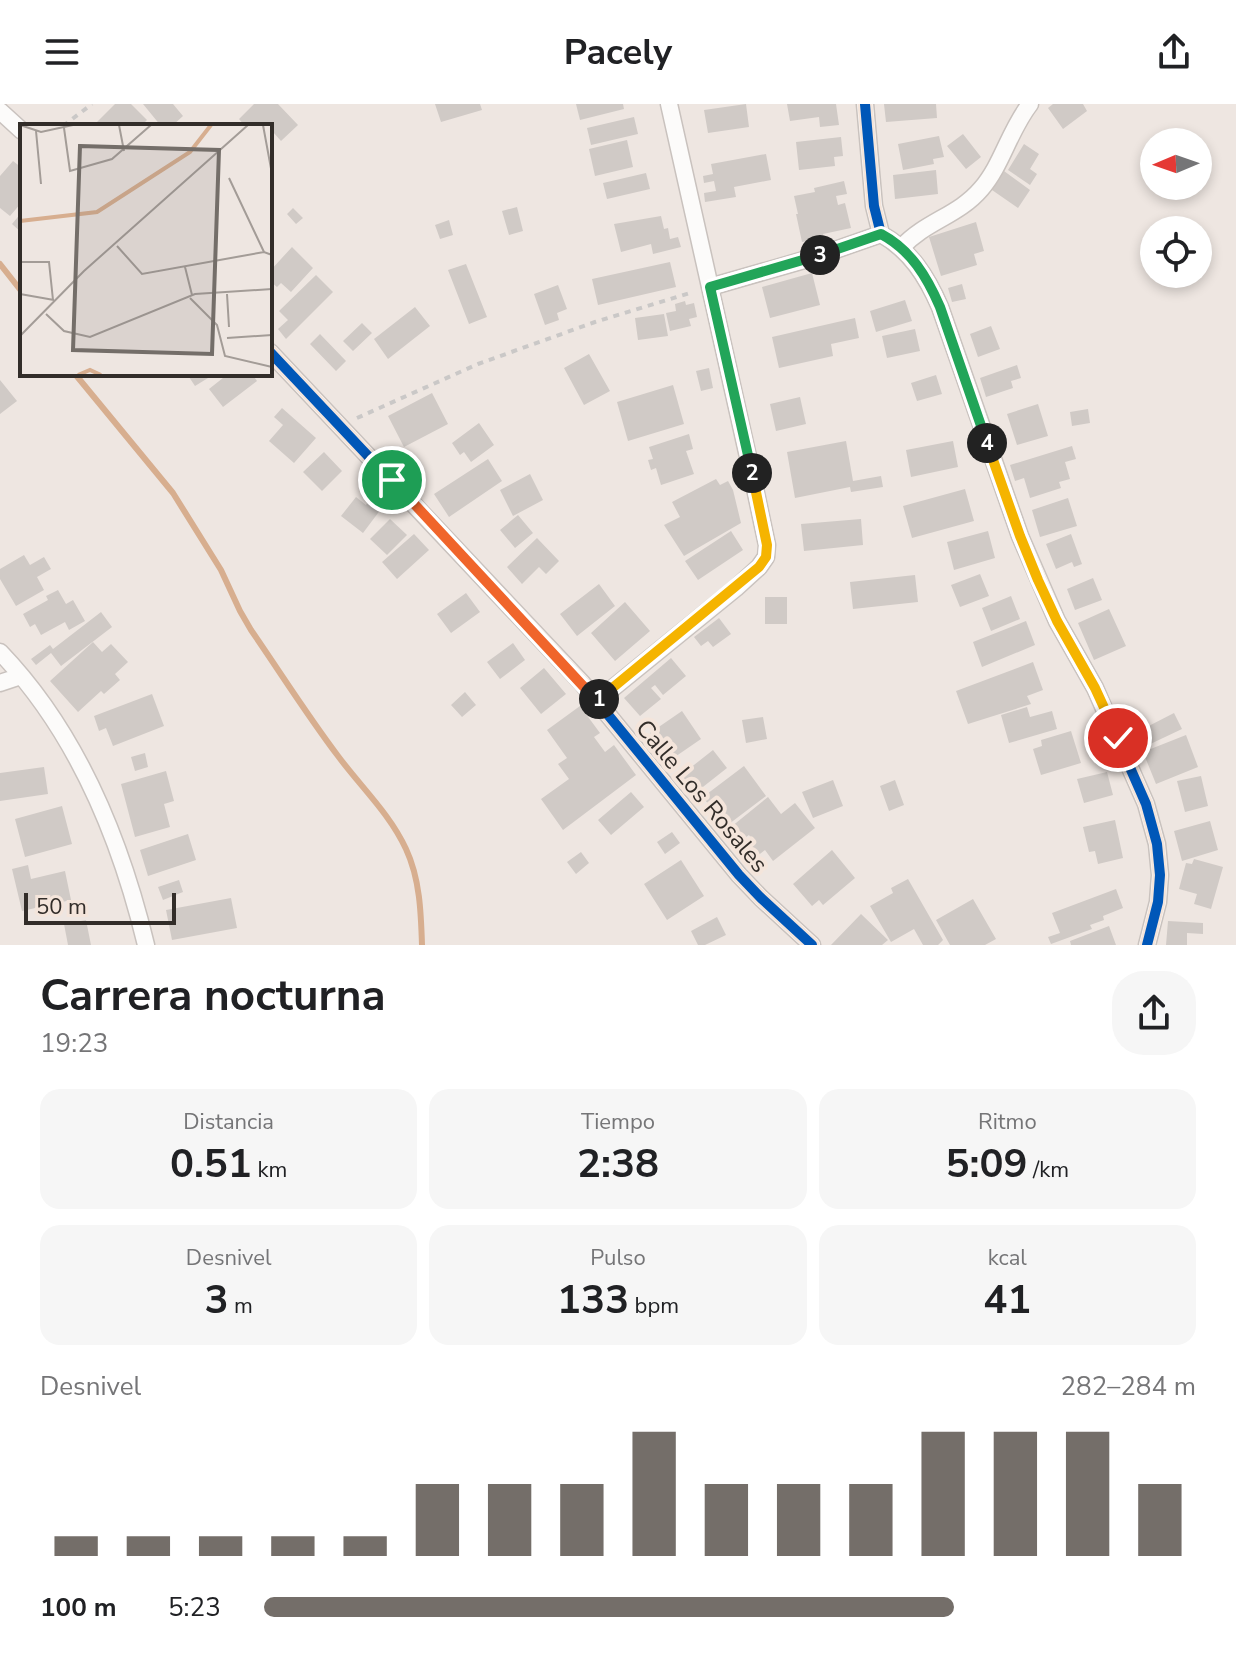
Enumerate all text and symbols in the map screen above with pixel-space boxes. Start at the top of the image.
text: Pacely [564,28,672,77]
icon: menu [40,30,84,74]
icon: share [1152,30,1196,74]
inset map [20,124,272,376]
north arrow [1140,128,1212,200]
map controls [1140,128,1212,288]
button: locate [1140,216,1212,288]
pin: 3 [800,235,840,275]
text: 3 [813,240,827,270]
pin: 4 [967,423,1007,463]
text: 4 [980,428,994,458]
pin [358,446,426,514]
pin: 2 [732,453,772,493]
icon: arrive [370,458,414,502]
text: 2 [745,458,759,488]
pin: 1 [579,679,619,719]
text: 1 [592,684,606,714]
pin [1084,704,1152,772]
street label: Calle Los Rosales [629,713,775,879]
icon: check [1096,716,1140,760]
scale bar [24,889,176,925]
text: 50 m [36,892,87,922]
text: Carrera nocturna [40,966,386,1026]
button: share [1112,971,1196,1055]
text: 19:23 [40,1026,108,1061]
text: Distancia [183,1107,274,1137]
text: Tiempo [581,1107,655,1137]
text: Ritmo [978,1107,1037,1137]
text: 0.51 [170,1137,252,1191]
text: 2:38 [577,1137,659,1191]
text: 5:09 [946,1137,1027,1191]
text: km [252,1155,287,1185]
text: /km [1027,1155,1069,1185]
text: Desnivel [186,1243,271,1273]
text: Pulso [590,1243,646,1273]
text: kcal [988,1243,1027,1273]
text: 3 [204,1273,228,1327]
text: 133 [557,1273,629,1327]
text: 41 [983,1273,1031,1327]
text: m [228,1291,253,1321]
text: bpm [629,1291,679,1321]
text: Desnivel [40,1369,141,1404]
text: 282–284 m [1060,1369,1196,1404]
text: 100 m [40,1590,117,1625]
text: 5:23 [168,1590,221,1625]

